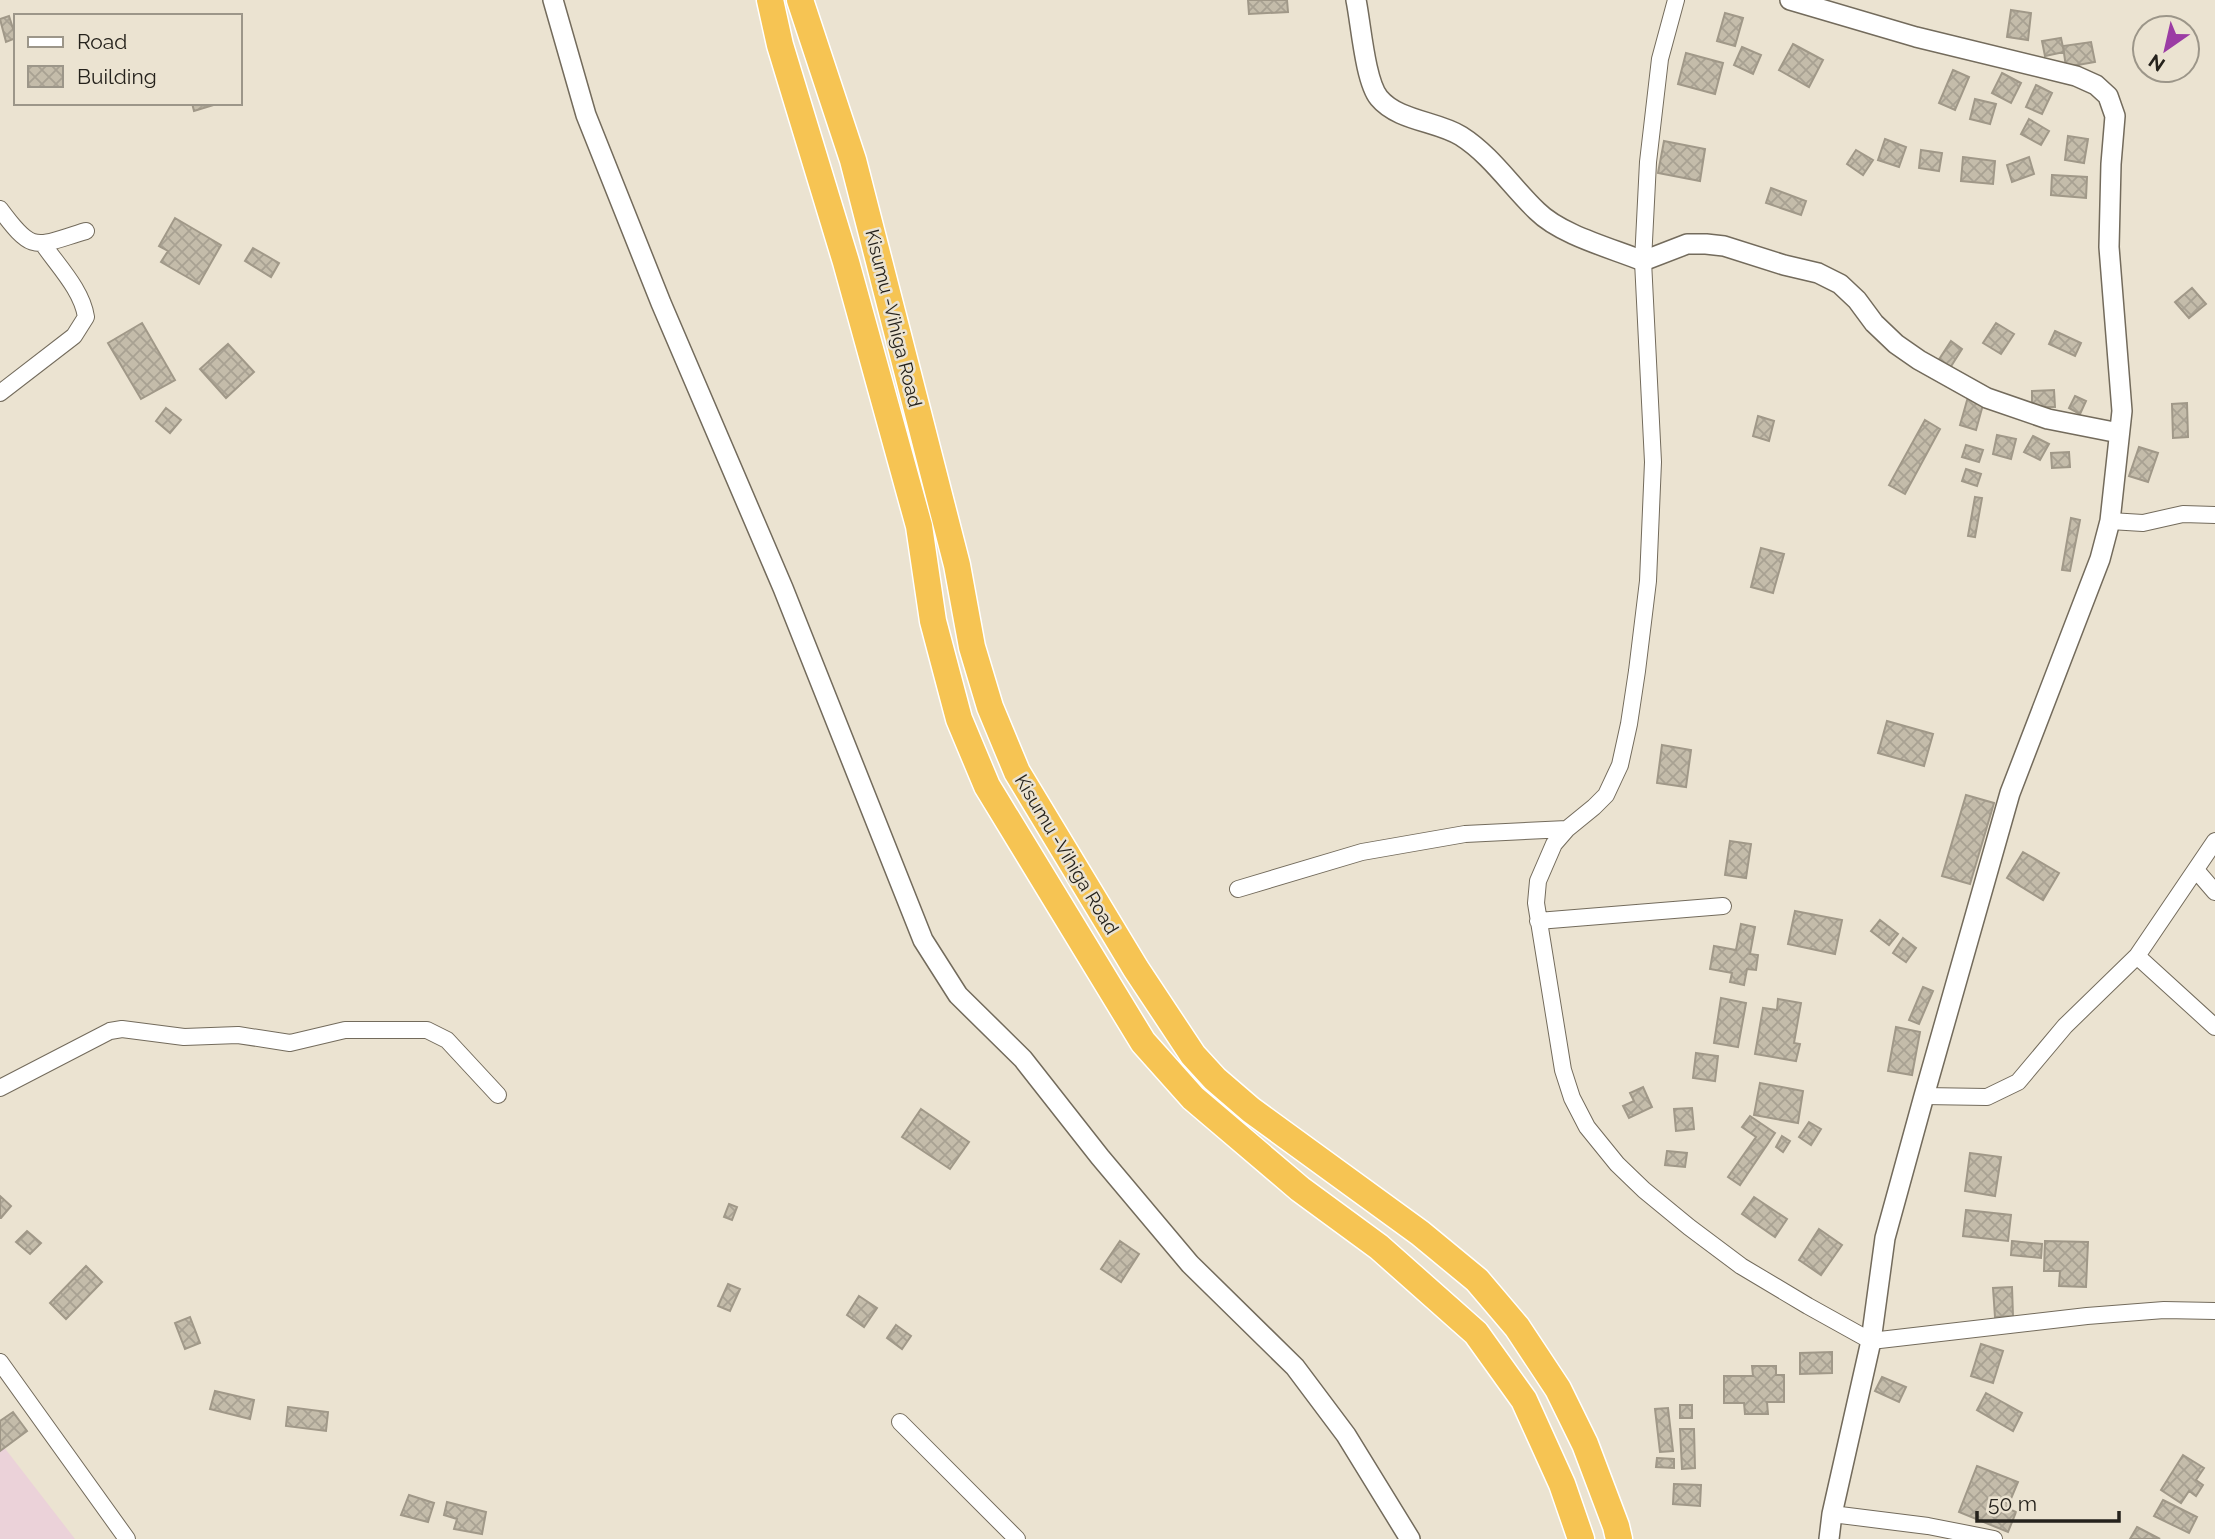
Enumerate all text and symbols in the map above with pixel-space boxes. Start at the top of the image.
legend [14,14,242,105]
north arrow [2131,14,2201,84]
text: Road [77,29,127,54]
text: N [2144,50,2169,76]
text: Building [77,64,157,89]
street label: Kisumu -Vihiga Road [861,227,927,409]
street label: Kisumu -Vihiga Road [1011,770,1123,938]
scale bar [1977,1480,2119,1524]
text: 50 m [1988,1491,2037,1516]

